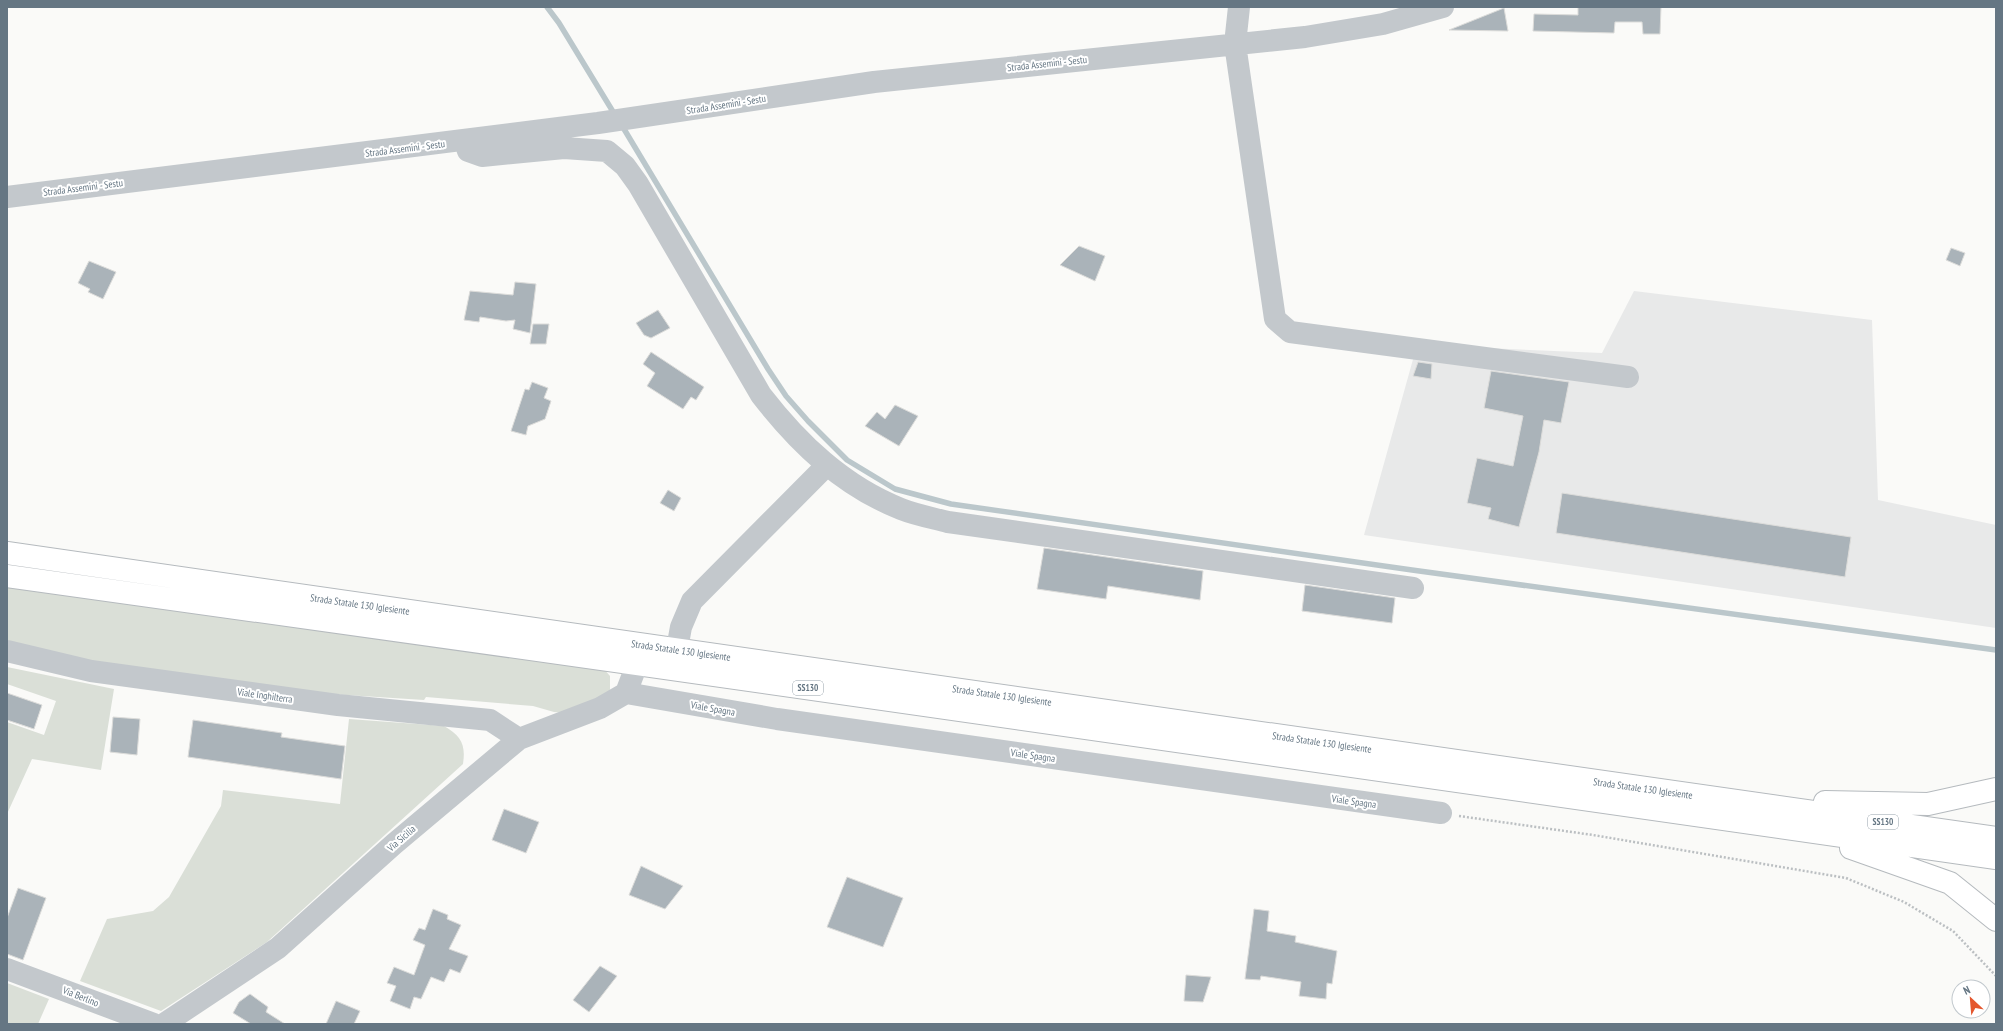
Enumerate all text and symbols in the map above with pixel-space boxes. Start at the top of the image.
street label: Strada Assemini - Sestu [1007,53,1088,74]
street label: Strada Assemini - Sestu [686,92,767,117]
street label: Strada Assemini - Sestu [365,137,446,160]
street label: Strada Assemini - Sestu [43,176,124,199]
street label: Strada Statale 130 Iglesiente [309,591,410,618]
street label: Strada Statale 130 Iglesiente [630,637,731,664]
road number: SS130 [793,681,823,695]
street label: Strada Statale 130 Iglesiente [951,682,1052,709]
street label: Viale Inghilterra [236,685,293,706]
street label: Viale Spagna [689,698,736,719]
street label: Strada Statale 130 Iglesiente [1271,729,1372,756]
street label: Viale Spagna [1009,746,1056,765]
street label: Strada Statale 130 Iglesiente [1592,775,1693,802]
street label: Viale Spagna [1330,792,1377,811]
road number: SS130 [1868,815,1898,829]
street label: Via Sicilia [384,822,418,855]
north arrow [1951,979,1991,1019]
text: N [1961,982,1972,998]
street label: Via Berlino [60,983,101,1010]

